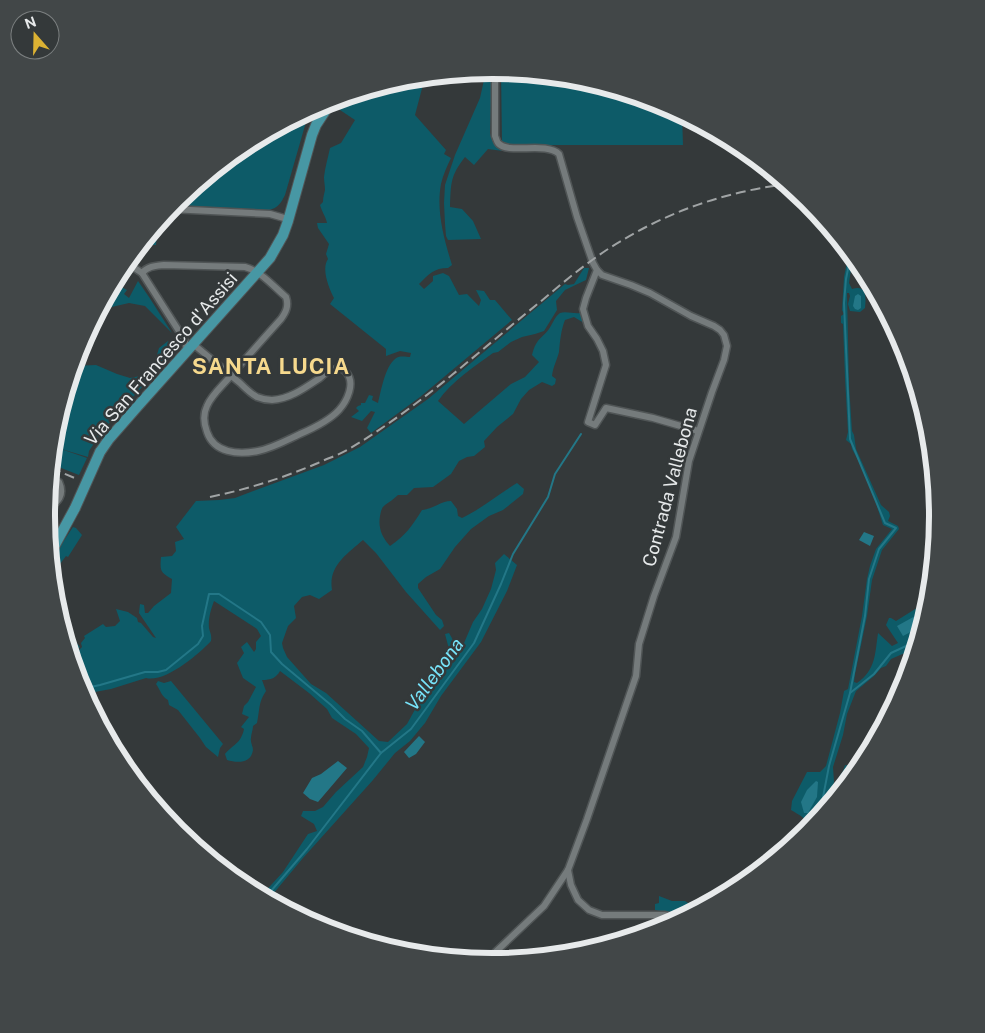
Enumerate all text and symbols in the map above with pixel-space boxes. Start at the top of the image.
north arrow [10,10,60,60]
text: N [23,13,38,32]
street label: Via San Francesco d'Assisi [80,268,241,449]
district label: SANTA LUCIA [192,353,350,379]
street label: Contrada Vallebona [638,405,701,569]
water label: Vallebona [400,633,468,715]

